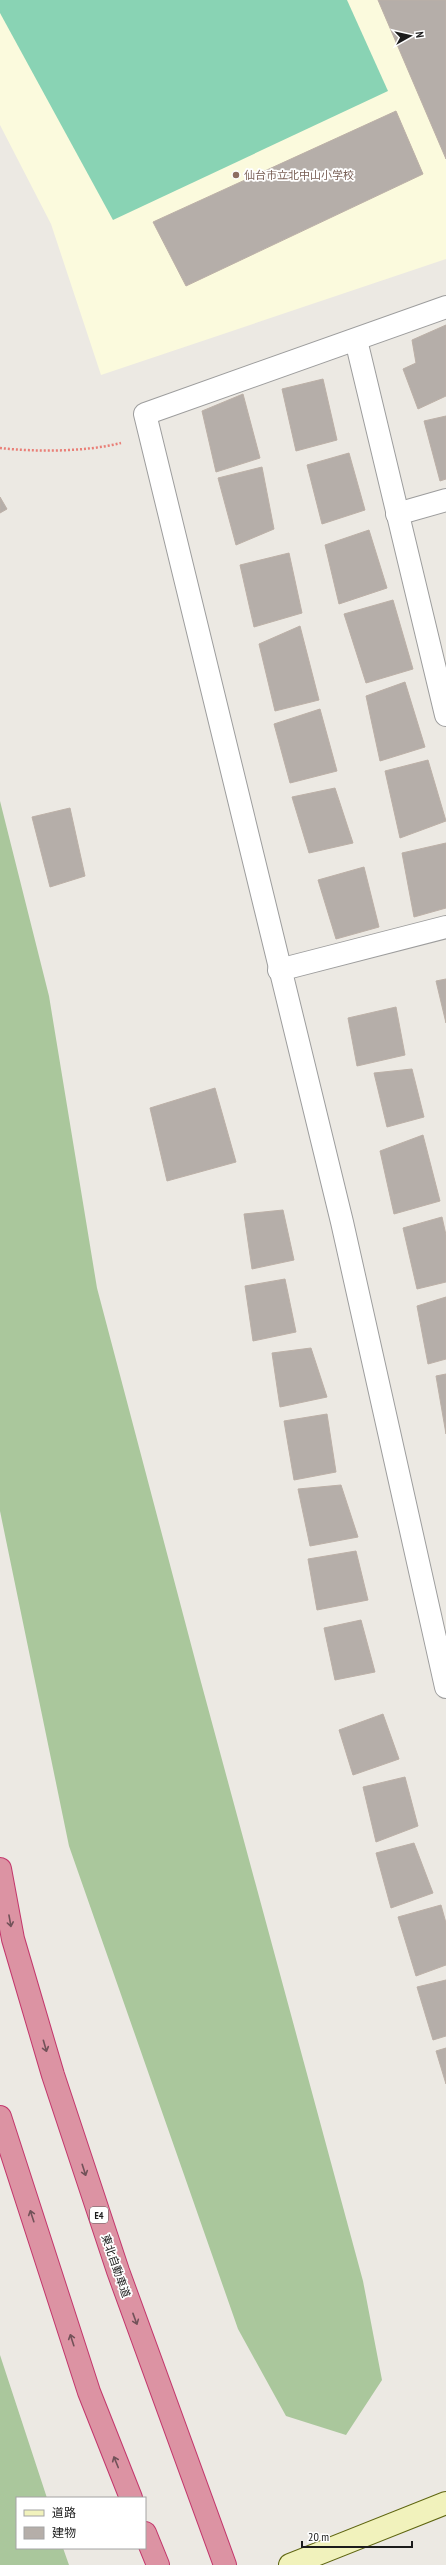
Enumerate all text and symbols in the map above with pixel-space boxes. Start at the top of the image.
north arrow [390,16,430,56]
text: N [413,31,427,39]
place label: 仙台市立北中山小学校 [244,168,354,182]
marker: 仙台市立北中山小学校 [231,170,241,180]
one-way arrow [6,1914,14,1927]
one-way arrow [41,2039,49,2052]
one-way arrow [81,2163,89,2175]
road number: E4 [90,2207,108,2223]
one-way arrow [28,2210,35,2223]
street label: 東北自動車道 [99,2233,133,2299]
one-way arrow [132,2313,139,2326]
one-way arrow [68,2333,75,2346]
one-way arrow [112,2456,120,2468]
legend [16,2497,146,2549]
text: 道路 [52,2505,76,2520]
scale bar [302,2523,412,2549]
text: 建物 [52,2525,76,2540]
text: 20 m [308,2529,329,2544]

